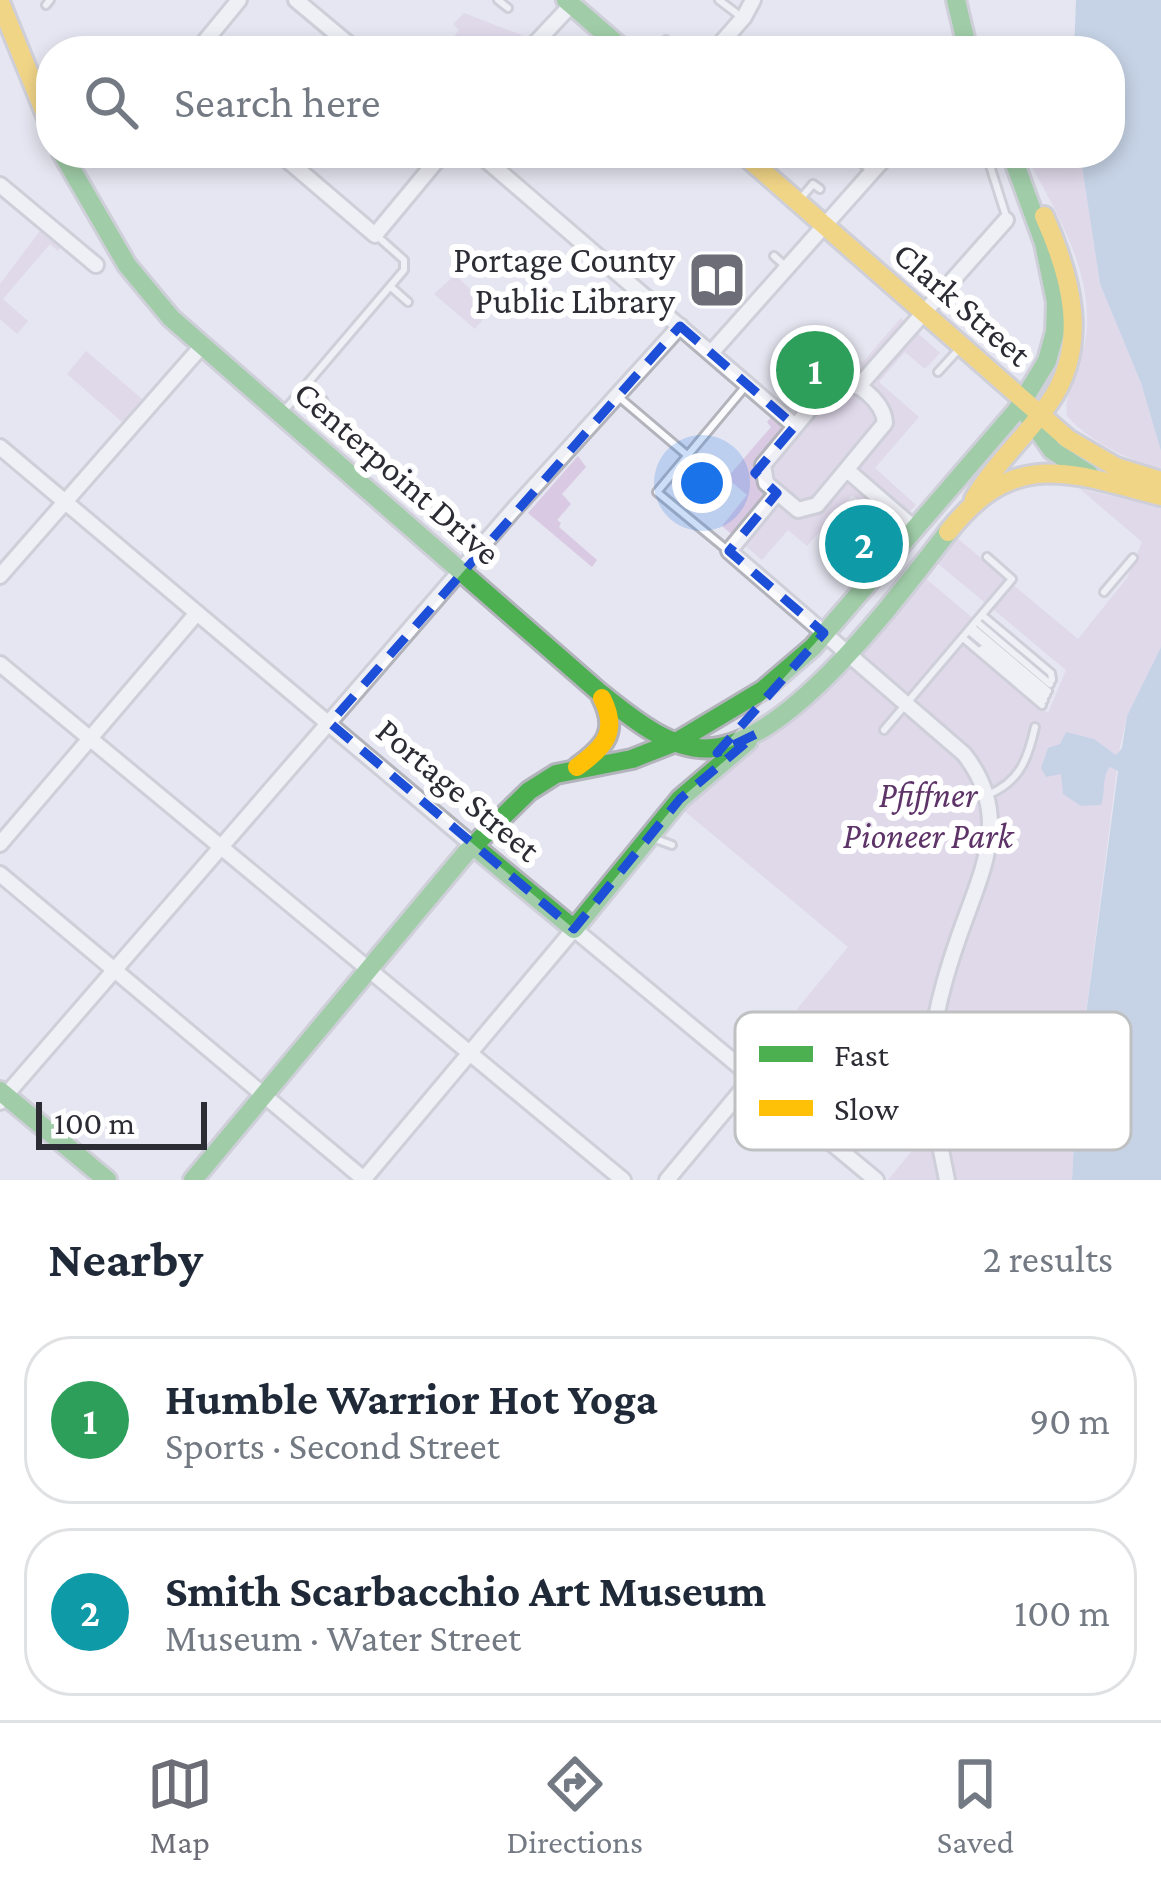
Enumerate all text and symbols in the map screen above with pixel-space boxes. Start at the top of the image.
search box [36,36,1125,168]
icon: search [78,69,144,135]
text: Search here [174,77,381,127]
street label: Clark Street [886,233,1040,375]
place label: Portage County Public Library [453,240,675,321]
library icon: Portage County Public Library [686,249,748,311]
pin: 1 [776,325,854,415]
street label: Centerpoint Drive [286,373,508,573]
your location [672,453,732,513]
pin: 2 [825,499,903,589]
street label: Portage Street [369,710,549,870]
park label: Pfiffner Pioneer Park [843,775,1014,856]
legend [735,1012,1131,1150]
text: Fast [834,1036,890,1073]
text: Slow [834,1090,899,1127]
scale bar [36,1096,207,1149]
text: 100 m [54,1104,135,1141]
text: Nearby [48,1230,203,1287]
text: 2 results [983,1237,1113,1280]
text: Humble Warrior Hot Yoga [165,1374,658,1424]
text: 1 [83,1399,97,1442]
text: 90 m [1029,1399,1110,1442]
text: Sports · Second Street [165,1424,500,1467]
text: Smith Scarbacchio Art Museum [165,1566,766,1616]
text: 2 [80,1591,100,1634]
text: 100 m [1014,1591,1110,1634]
text: Museum · Water Street [165,1616,521,1659]
tab: Map [147,1751,213,1860]
tab: Directions [507,1751,643,1860]
tab: Saved [937,1751,1014,1860]

